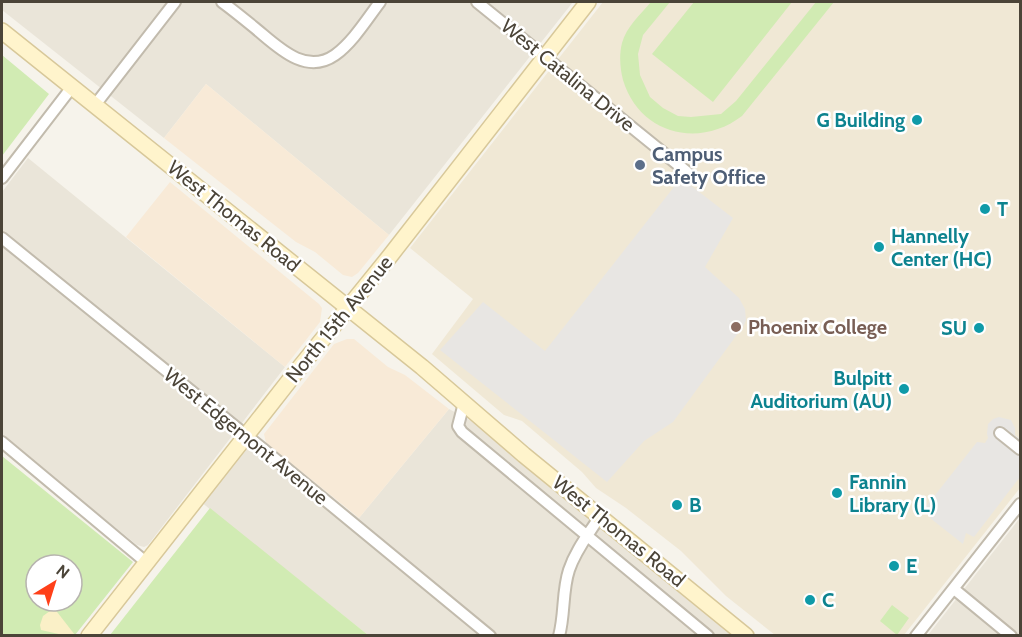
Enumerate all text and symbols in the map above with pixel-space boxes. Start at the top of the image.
street label: West Catalina Drive [496,14,640,136]
place label: G Building [817,108,905,132]
marker: G Building [910,113,924,127]
place label: Campus Safety Office [652,142,766,189]
street label: West Thomas Road [163,155,305,277]
marker: Campus Safety Office [633,158,647,172]
place label: T [997,197,1008,221]
marker: T [978,202,992,216]
place label: Hannelly Center (HC) [891,224,992,271]
marker: Hannelly Center (HC) [872,240,886,254]
street label: North 15th Avenue [281,251,397,387]
place label: Phoenix College [748,315,887,339]
place label: SU [941,316,967,340]
marker: Phoenix College [729,320,743,334]
marker: SU [972,321,986,335]
street label: West Edgemont Avenue [159,362,333,510]
place label: Bulpitt Auditorium (AU) [751,366,892,413]
marker: Bulpitt Auditorium (AU) [897,382,911,396]
street label: West Thomas Road [548,470,690,592]
place label: Fannin Library (L) [849,470,936,517]
marker: Fannin Library (L) [830,486,844,500]
place label: B [689,493,702,517]
marker: B [670,498,684,512]
north arrow [24,553,84,613]
place label: E [906,554,917,578]
marker: E [887,559,901,573]
text: N [53,561,73,583]
place label: C [822,588,834,612]
marker: C [803,593,817,607]

